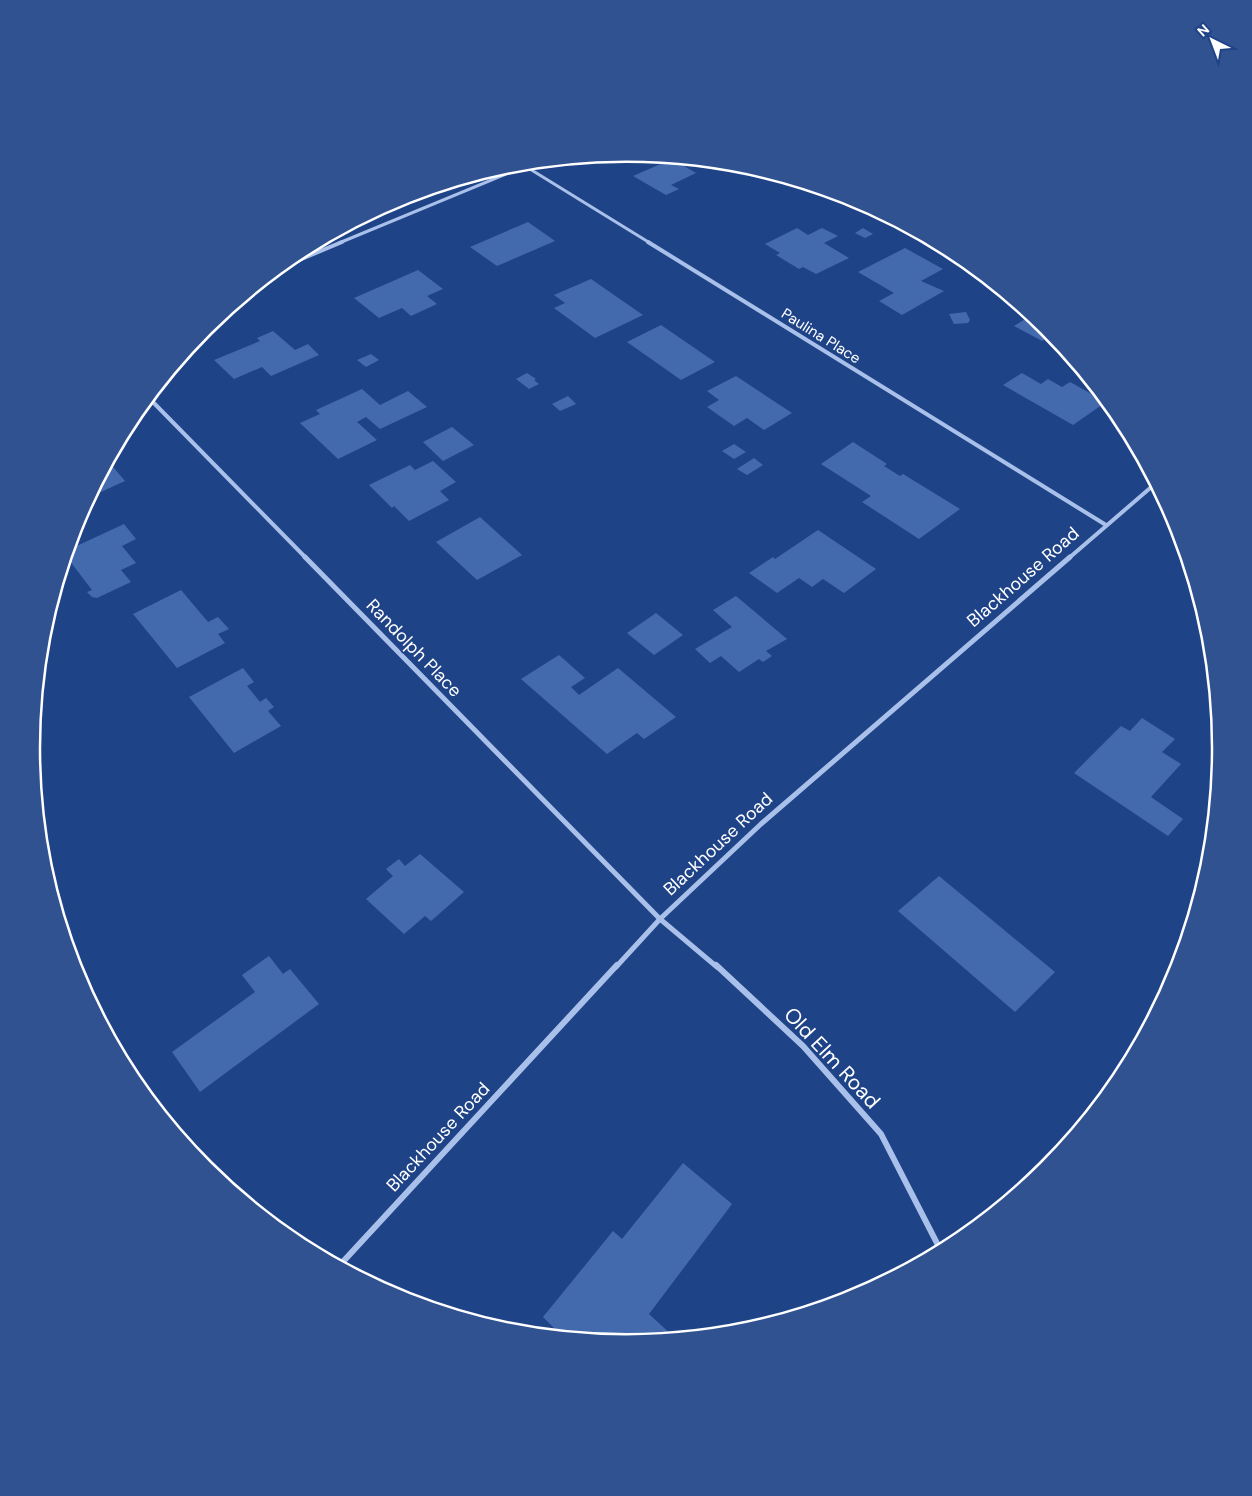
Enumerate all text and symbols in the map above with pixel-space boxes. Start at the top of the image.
north arrow [1187,15,1237,65]
text: N [1193,20,1213,40]
street label: Paulina Place [777,304,865,368]
street label: Blackhouse Road [962,522,1084,632]
street label: Randolph Place [361,594,467,702]
street label: Blackhouse Road [658,787,778,901]
street label: Old Elm Road [778,1001,886,1115]
street label: Blackhouse Road [381,1077,495,1197]

